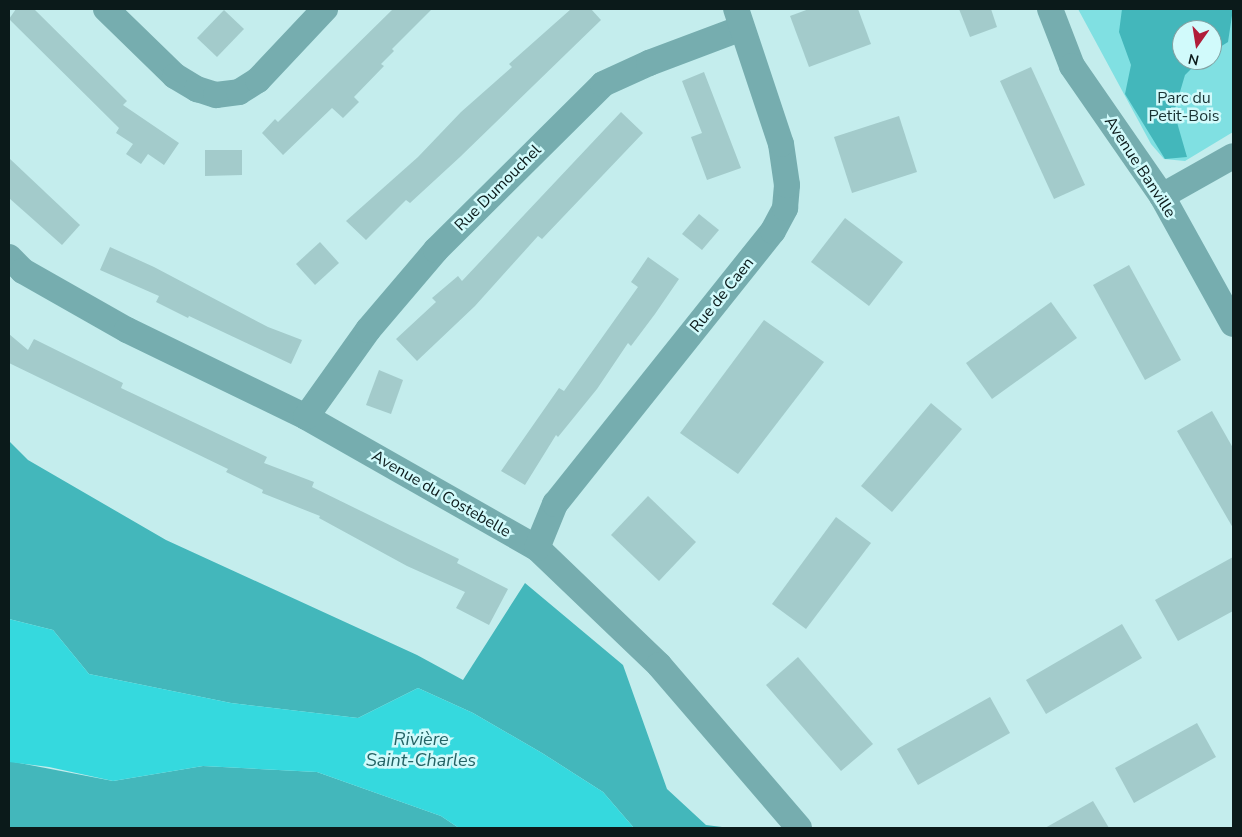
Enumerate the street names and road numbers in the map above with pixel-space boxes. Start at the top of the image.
street label: Avenue Banville [1100,113,1180,221]
street label: Rue Dumouchel [451,141,545,235]
street label: Rue de Caen [686,254,758,336]
street label: Avenue du Costebelle [368,446,514,542]

